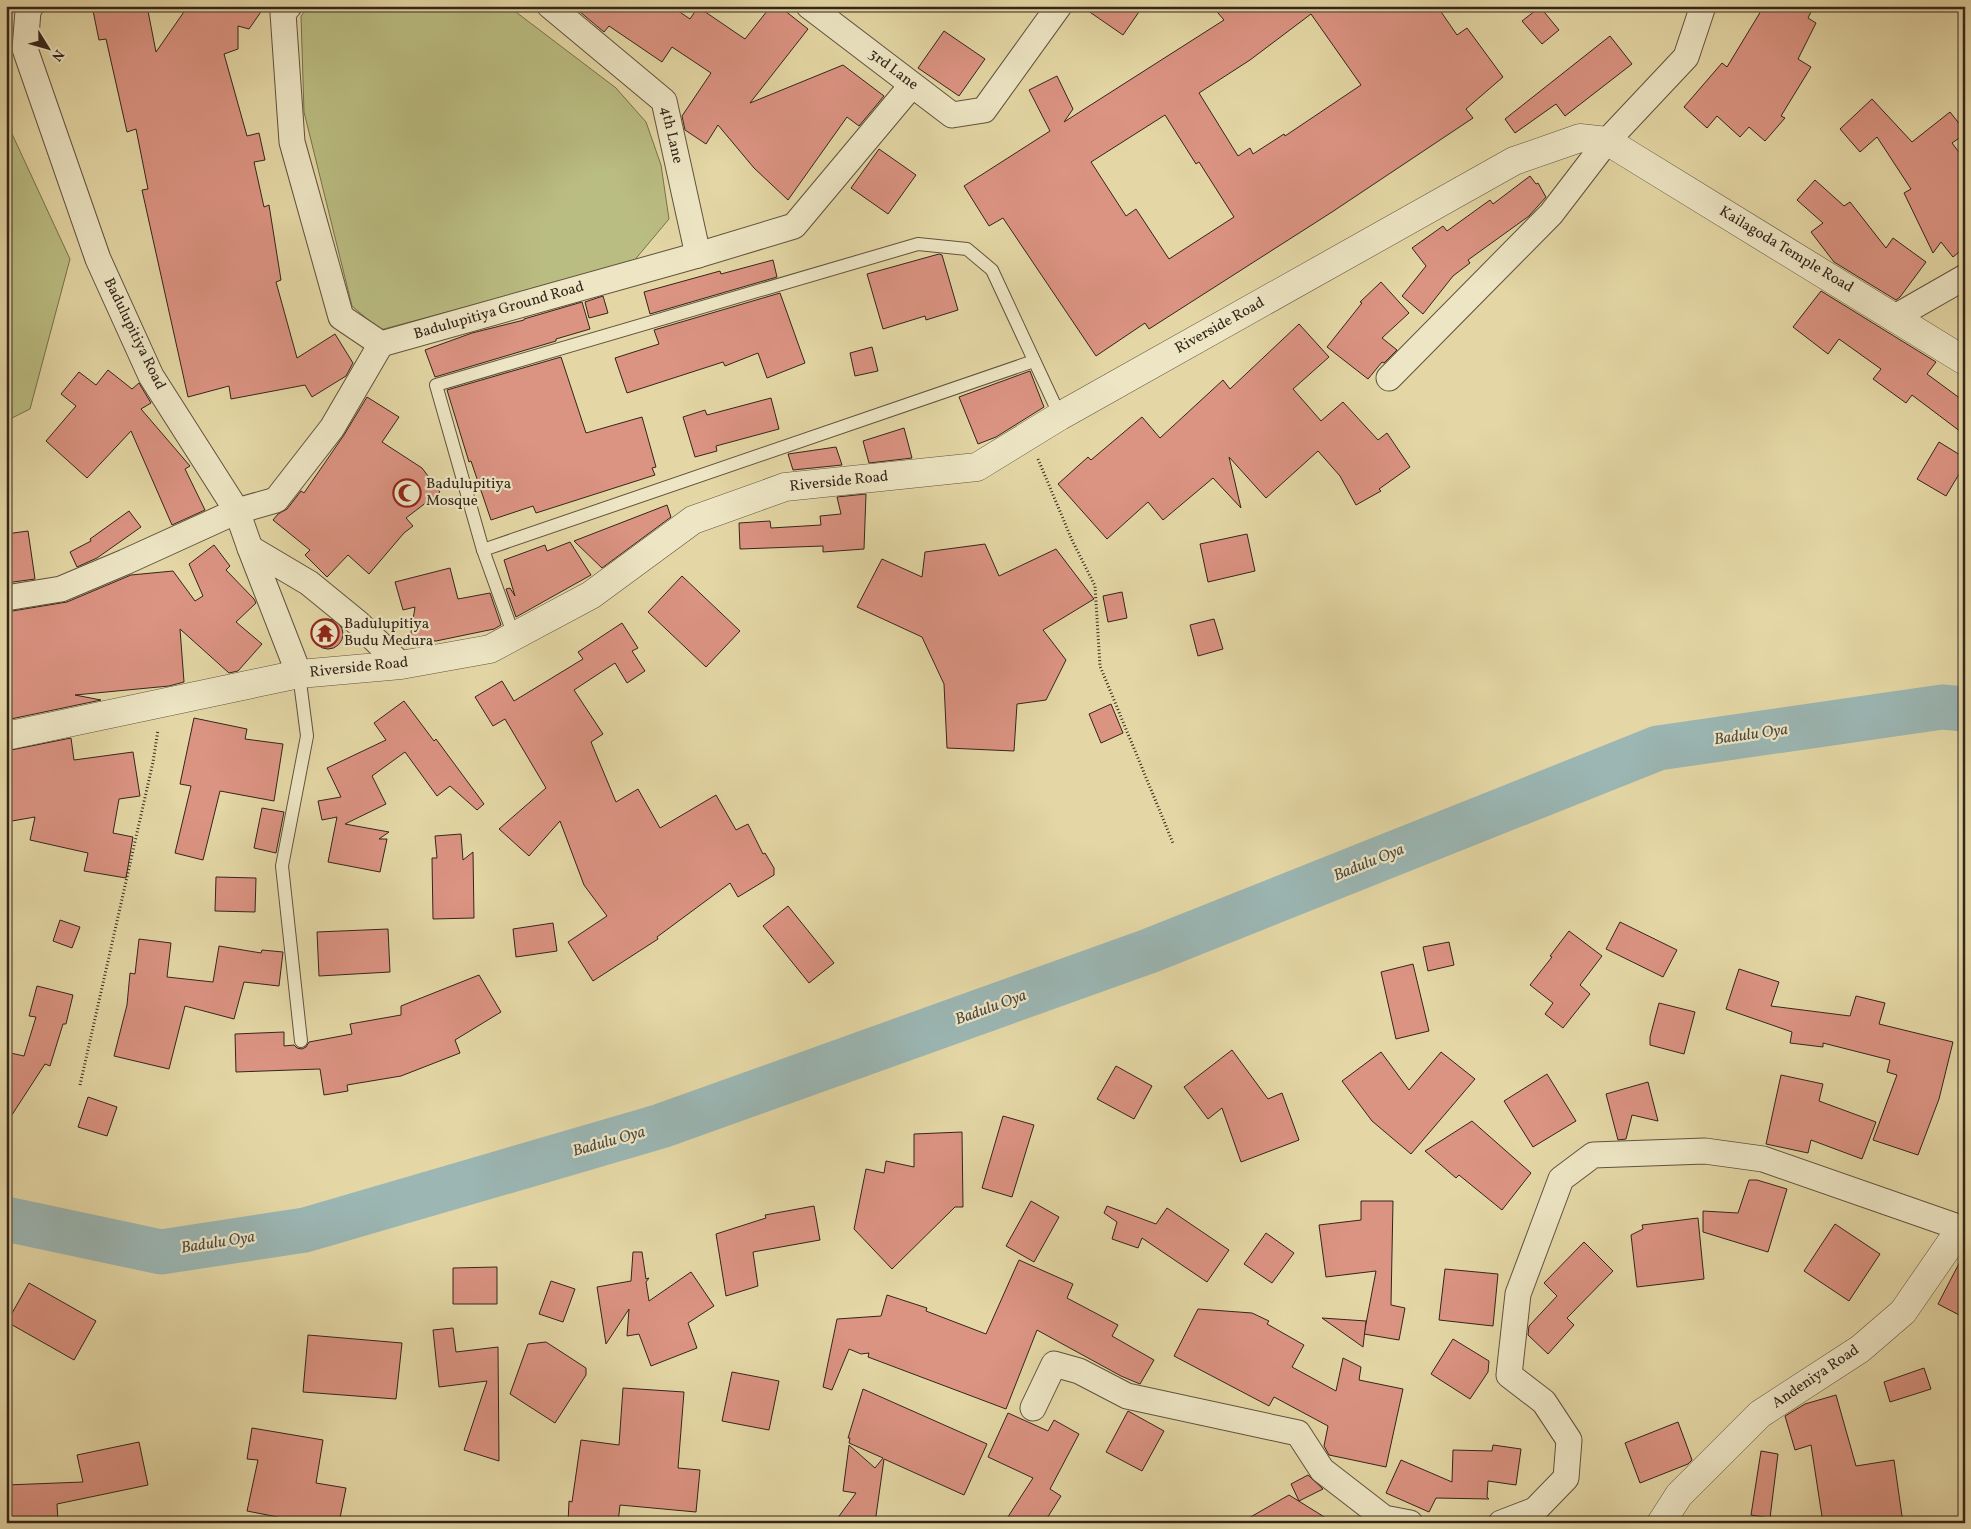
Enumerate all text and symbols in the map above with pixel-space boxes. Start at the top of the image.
north arrow [22,22,72,72]
street label: 3rd Lane [864,44,922,96]
text: N [47,45,68,65]
street label: 4th Lane [654,104,688,166]
street label: Kailagoda Temple Road [1715,202,1857,298]
street label: Badulupitiya Road [98,275,170,393]
street label: Badulupitiya Ground Road [411,277,587,345]
street label: Riverside Road [1171,293,1269,359]
street label: Riverside Road [789,466,889,498]
place label: Badulupitiya Mosque [426,474,511,512]
mosque icon: Badulupitiya Mosque [392,478,422,508]
place label: Badulupitiya Budu Medura [344,614,433,652]
temple icon: Badulupitiya Budu Medura [310,618,340,648]
street label: Riverside Road [309,652,409,684]
water label: Badulu Oya [1713,719,1790,751]
water label: Badulu Oya [1330,839,1408,887]
water label: Badulu Oya [952,985,1030,1031]
water label: Badulu Oya [570,1121,648,1163]
water label: Badulu Oya [179,1226,257,1260]
street label: Andeniya Road [1768,1340,1864,1414]

